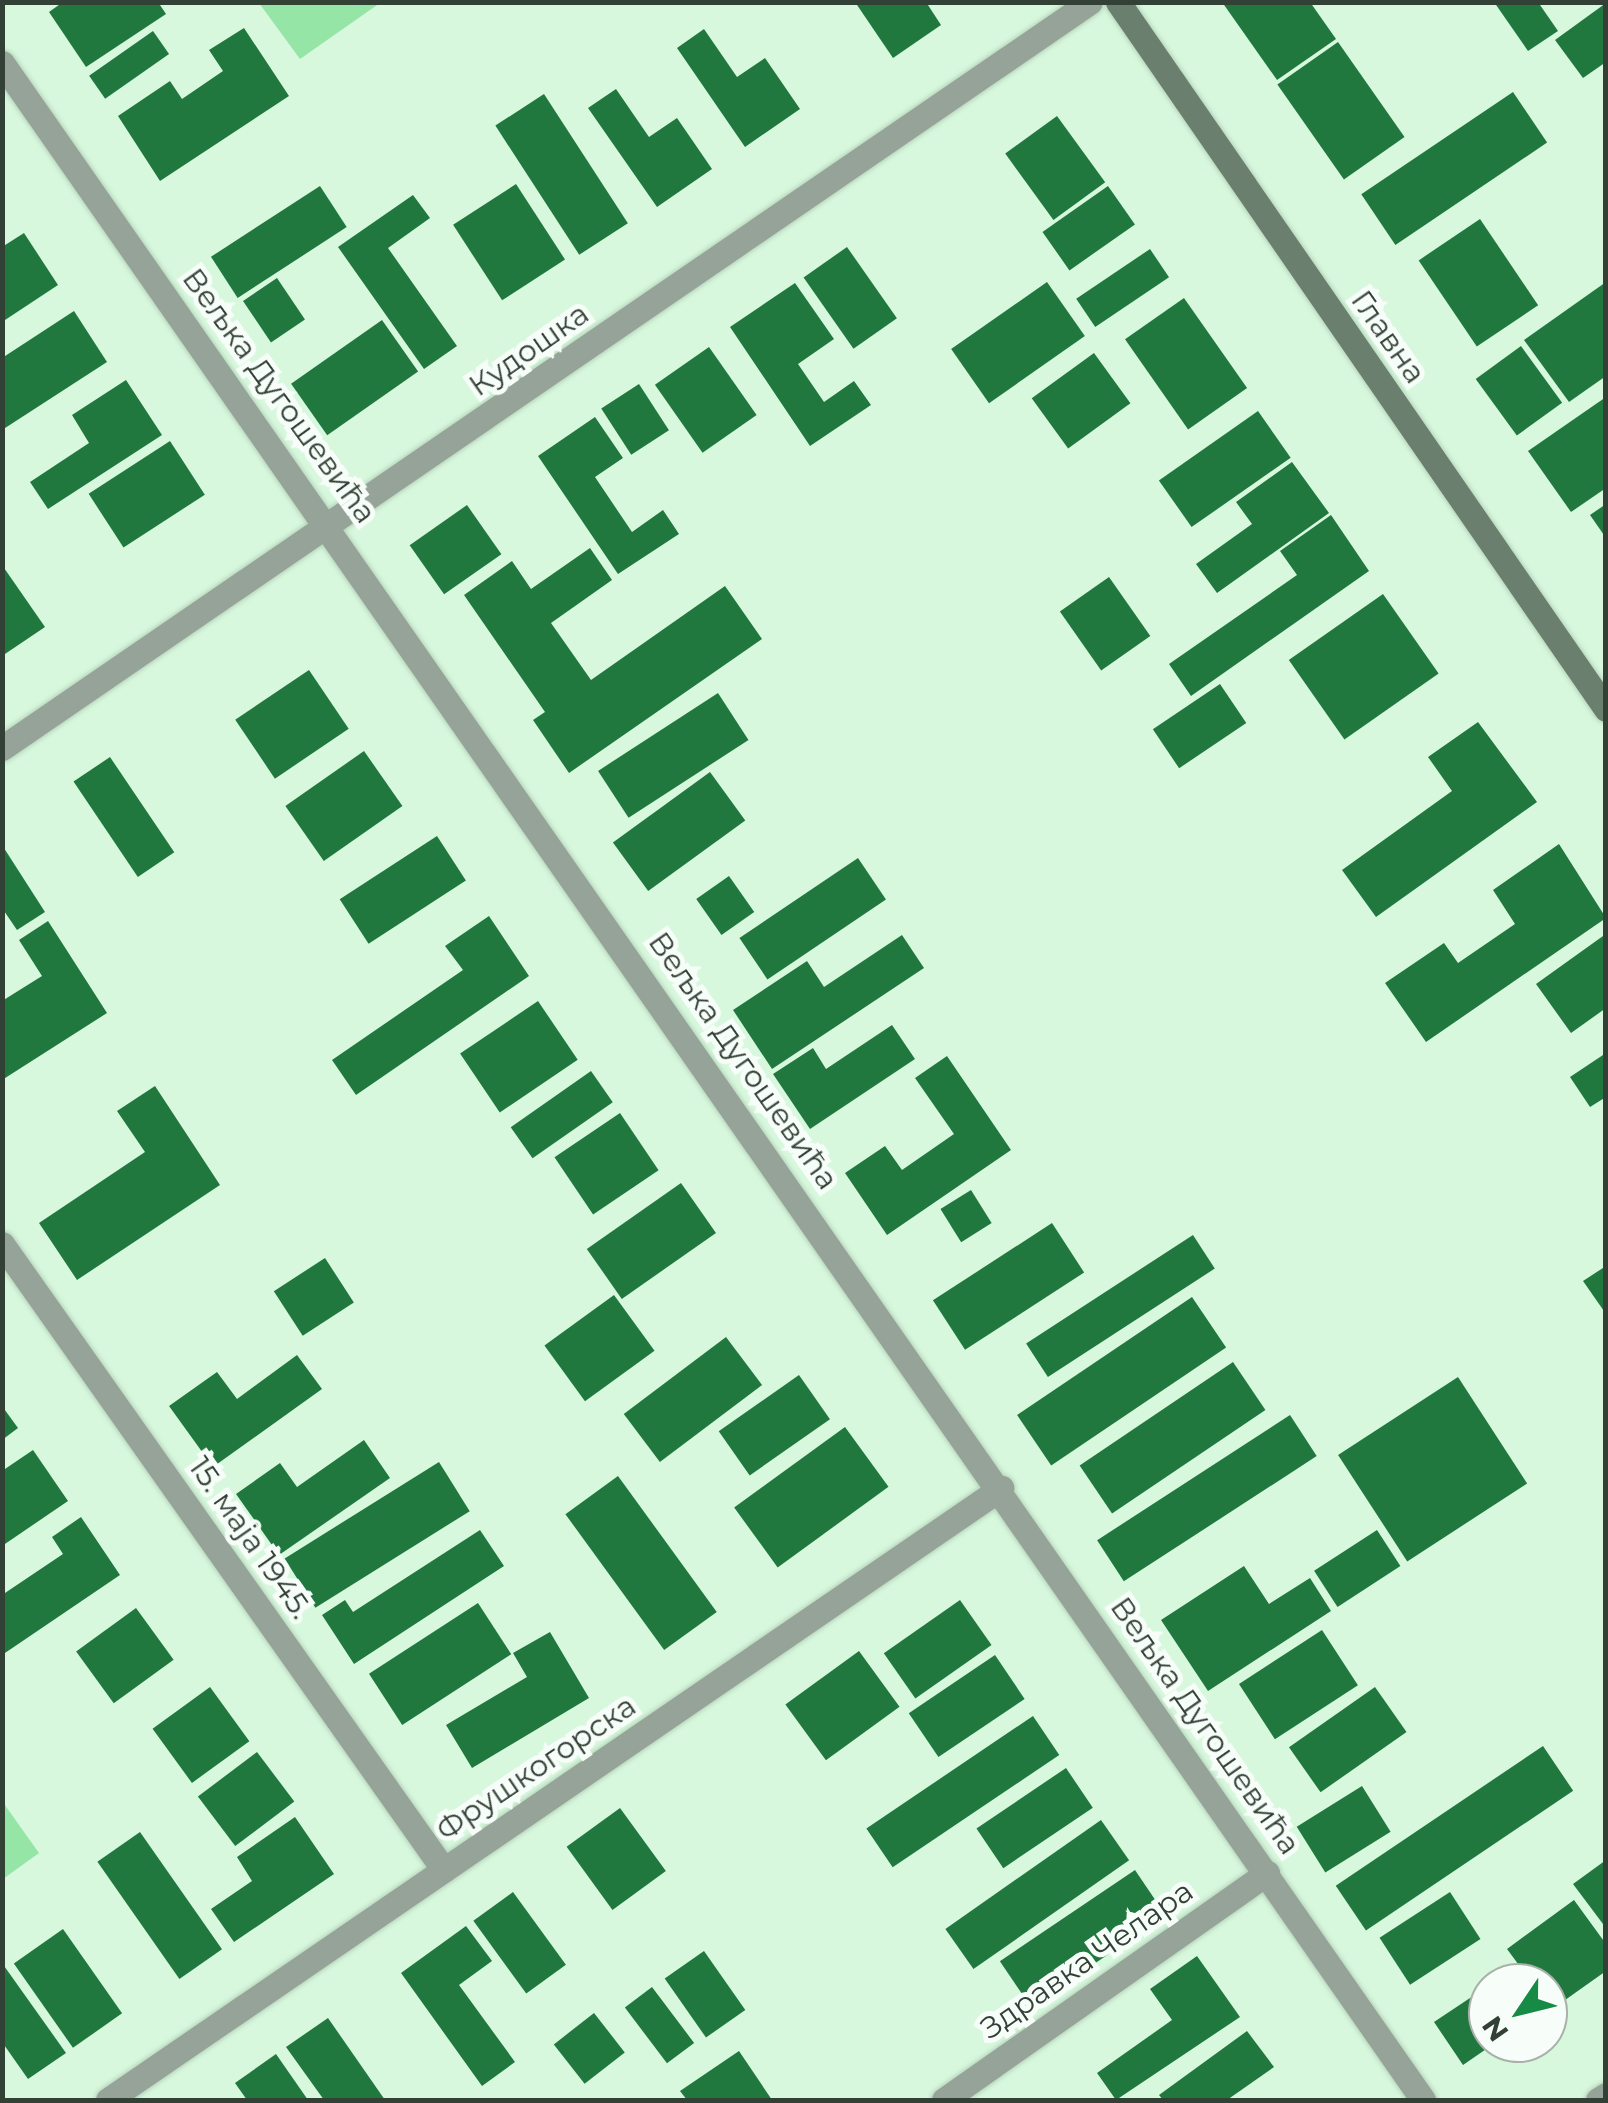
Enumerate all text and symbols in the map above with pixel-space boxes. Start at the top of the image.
street label: Вељка Дугошевића [175,262,383,530]
street label: Главна [1343,284,1433,390]
street label: Кудошка [462,296,596,404]
street label: Вељка Дугошевића [641,925,845,1197]
street label: 15. маја 1945. [181,1450,319,1626]
street label: Вељка Дугошевића [1103,1590,1307,1862]
street label: Фрушкогорска [429,1688,643,1848]
street label: Здравка Челара [974,1873,1200,2047]
north arrow [1468,1963,1568,2063]
text: N [1475,2010,1515,2048]

